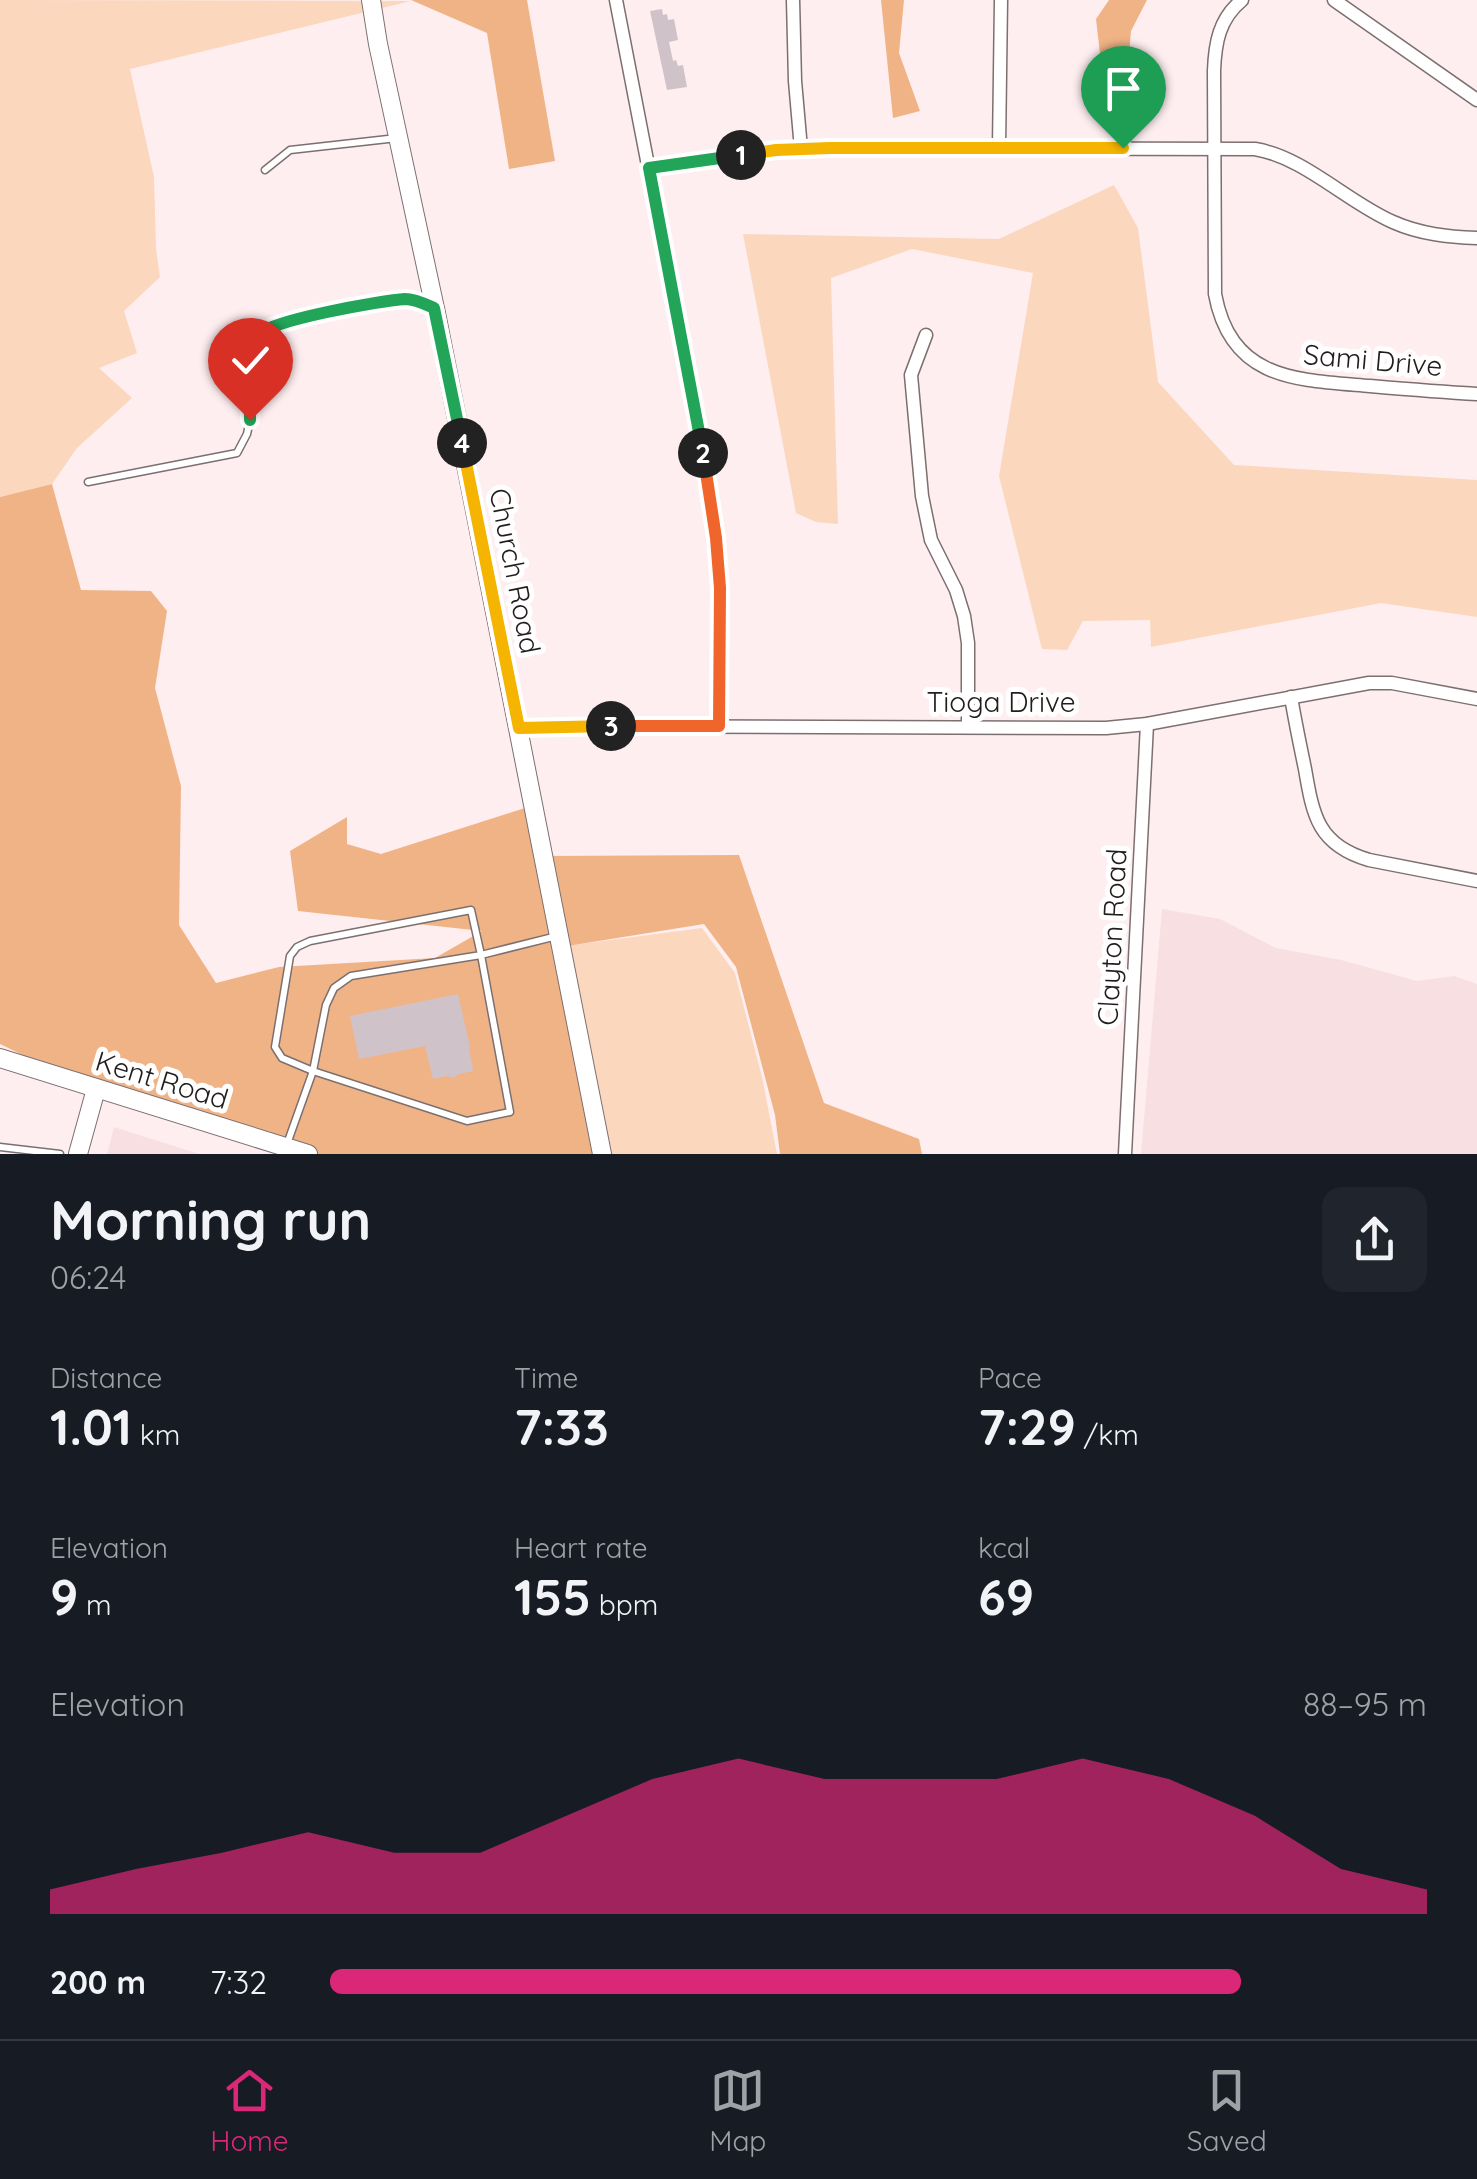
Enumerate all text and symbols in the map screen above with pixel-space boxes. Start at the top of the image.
pin [1081,46,1166,149]
icon: arrive [1096,61,1151,116]
pin: 1 [716,130,766,180]
text: 1 [736,137,746,172]
pin [208,318,293,421]
icon: check [223,333,278,388]
street label: Sami Drive [1302,336,1444,383]
pin: 4 [437,418,487,468]
text: 4 [454,425,470,460]
pin: 2 [678,428,728,478]
text: 2 [695,435,711,470]
street label: Church Road [482,485,549,657]
street label: Tioga Drive [926,684,1076,719]
pin: 3 [586,701,636,751]
text: 3 [603,708,619,743]
street label: Clayton Road [1089,848,1134,1026]
street label: Kent Road [92,1043,233,1116]
text: Morning run [50,1185,371,1254]
button: share [1322,1187,1427,1292]
text: 06:24 [50,1257,126,1297]
text: Distance [50,1360,162,1395]
text: Time [514,1360,578,1395]
text: Pace [978,1360,1042,1395]
text: 1.01 [50,1395,132,1458]
text: 7:33 [514,1395,609,1458]
text: 7:29 [978,1395,1076,1458]
text: km [132,1417,180,1452]
text: /km [1076,1417,1139,1452]
text: Elevation [50,1530,168,1565]
text: Heart rate [514,1530,648,1565]
text: kcal [978,1530,1030,1565]
text: 9 [50,1565,78,1628]
text: 155 [514,1565,591,1628]
text: 69 [978,1565,1034,1628]
text: m [78,1587,112,1622]
text: bpm [591,1587,658,1622]
text: Elevation [50,1684,185,1724]
text: 88–95 m [1303,1684,1427,1724]
text: 200 m [50,1962,146,2002]
text: 7:32 [210,1962,267,2002]
tab: Home [210,2063,289,2158]
tab: Map [709,2063,766,2158]
tab: Saved [1187,2063,1267,2158]

